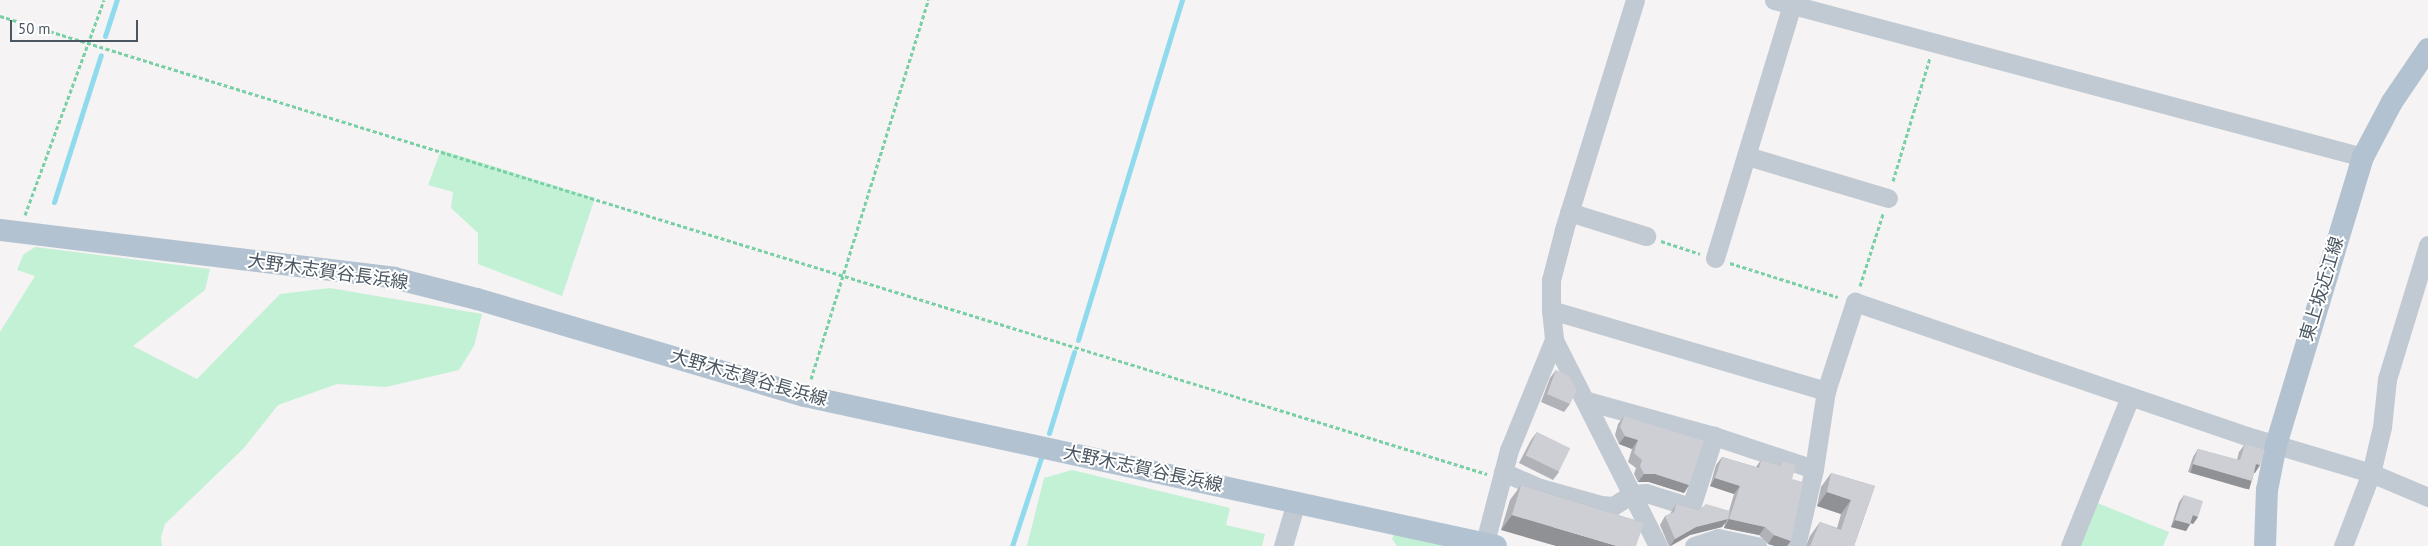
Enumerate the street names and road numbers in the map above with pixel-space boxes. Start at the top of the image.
street label: 東上坂近江線 [2296,234,2348,344]
street label: 大野木志賀谷長浜線 [246,250,410,294]
street label: 大野木志賀谷長浜線 [668,345,830,411]
street label: 大野木志賀谷長浜線 [1062,442,1224,496]

